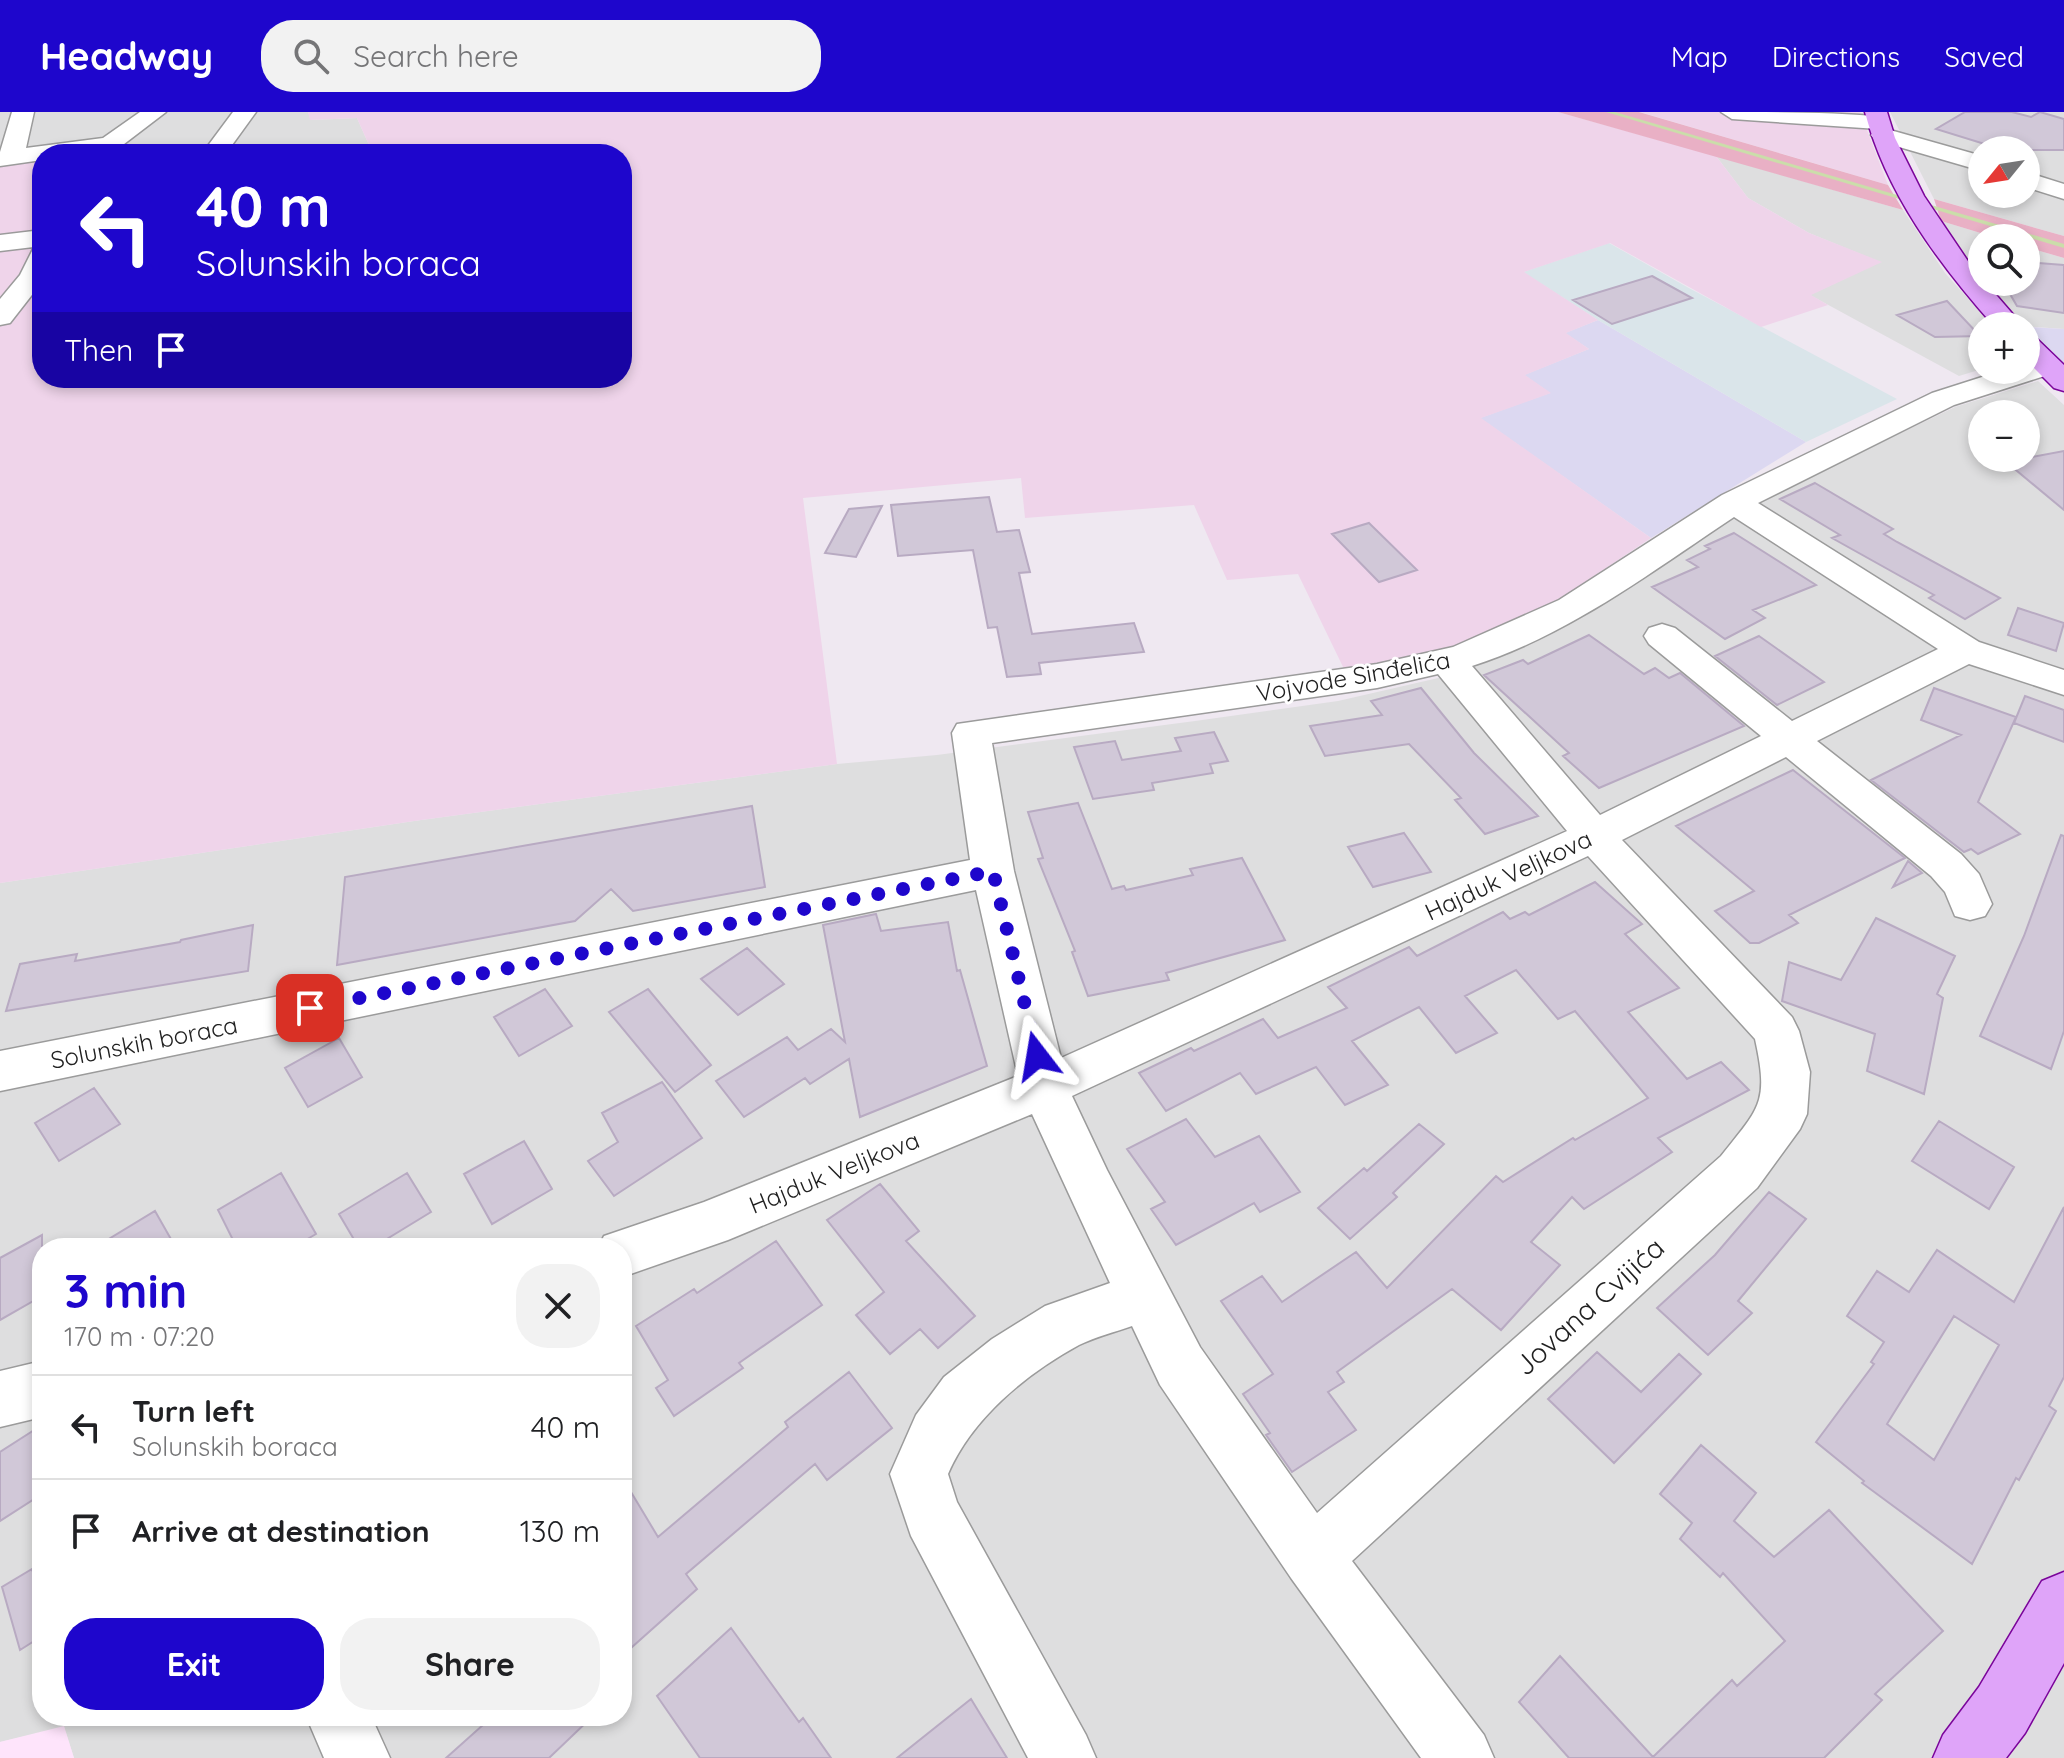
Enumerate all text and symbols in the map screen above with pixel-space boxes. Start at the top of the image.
search box [261,20,821,92]
text: Headway [40,32,213,80]
icon: search [289,34,333,78]
text: Search here [353,37,519,75]
text: Map [1671,39,1728,74]
text: Directions [1772,39,1900,74]
text: Saved [1944,39,2024,74]
north arrow [1968,136,2040,208]
map controls [1968,136,2040,472]
text: 40 m [196,171,331,241]
icon: left [64,176,168,280]
button: search [1968,224,2040,296]
text: Solunskih boraca [196,240,481,285]
button: + [1968,312,2040,384]
icon: arrive [149,328,193,372]
text: Then [64,331,133,369]
button: − [1968,400,2040,472]
street label: Vojvode Sinđelića [1254,644,1452,708]
street label: Hajduk Veljkova [1420,823,1596,927]
pin [276,974,344,1042]
icon: arrive [288,986,332,1030]
street label: Solunskih boraca [48,1009,240,1075]
position arrow [995,1014,1079,1098]
street label: Hajduk Veljkova [745,1124,923,1220]
street label: Jovana Cvijića [1507,1230,1671,1382]
text: 3 min [64,1260,187,1320]
button: close [516,1264,600,1348]
text: 170 m · 07:20 [64,1320,215,1353]
text: Turn left [132,1392,255,1430]
icon: left [64,1405,108,1449]
text: 40 m [531,1408,600,1446]
text: Solunskih boraca [132,1430,338,1463]
icon: arrive [64,1509,108,1553]
text: Arrive at destination [132,1512,430,1550]
text: 130 m [520,1512,600,1550]
button: Exit [64,1618,324,1710]
button: Share [340,1618,600,1710]

